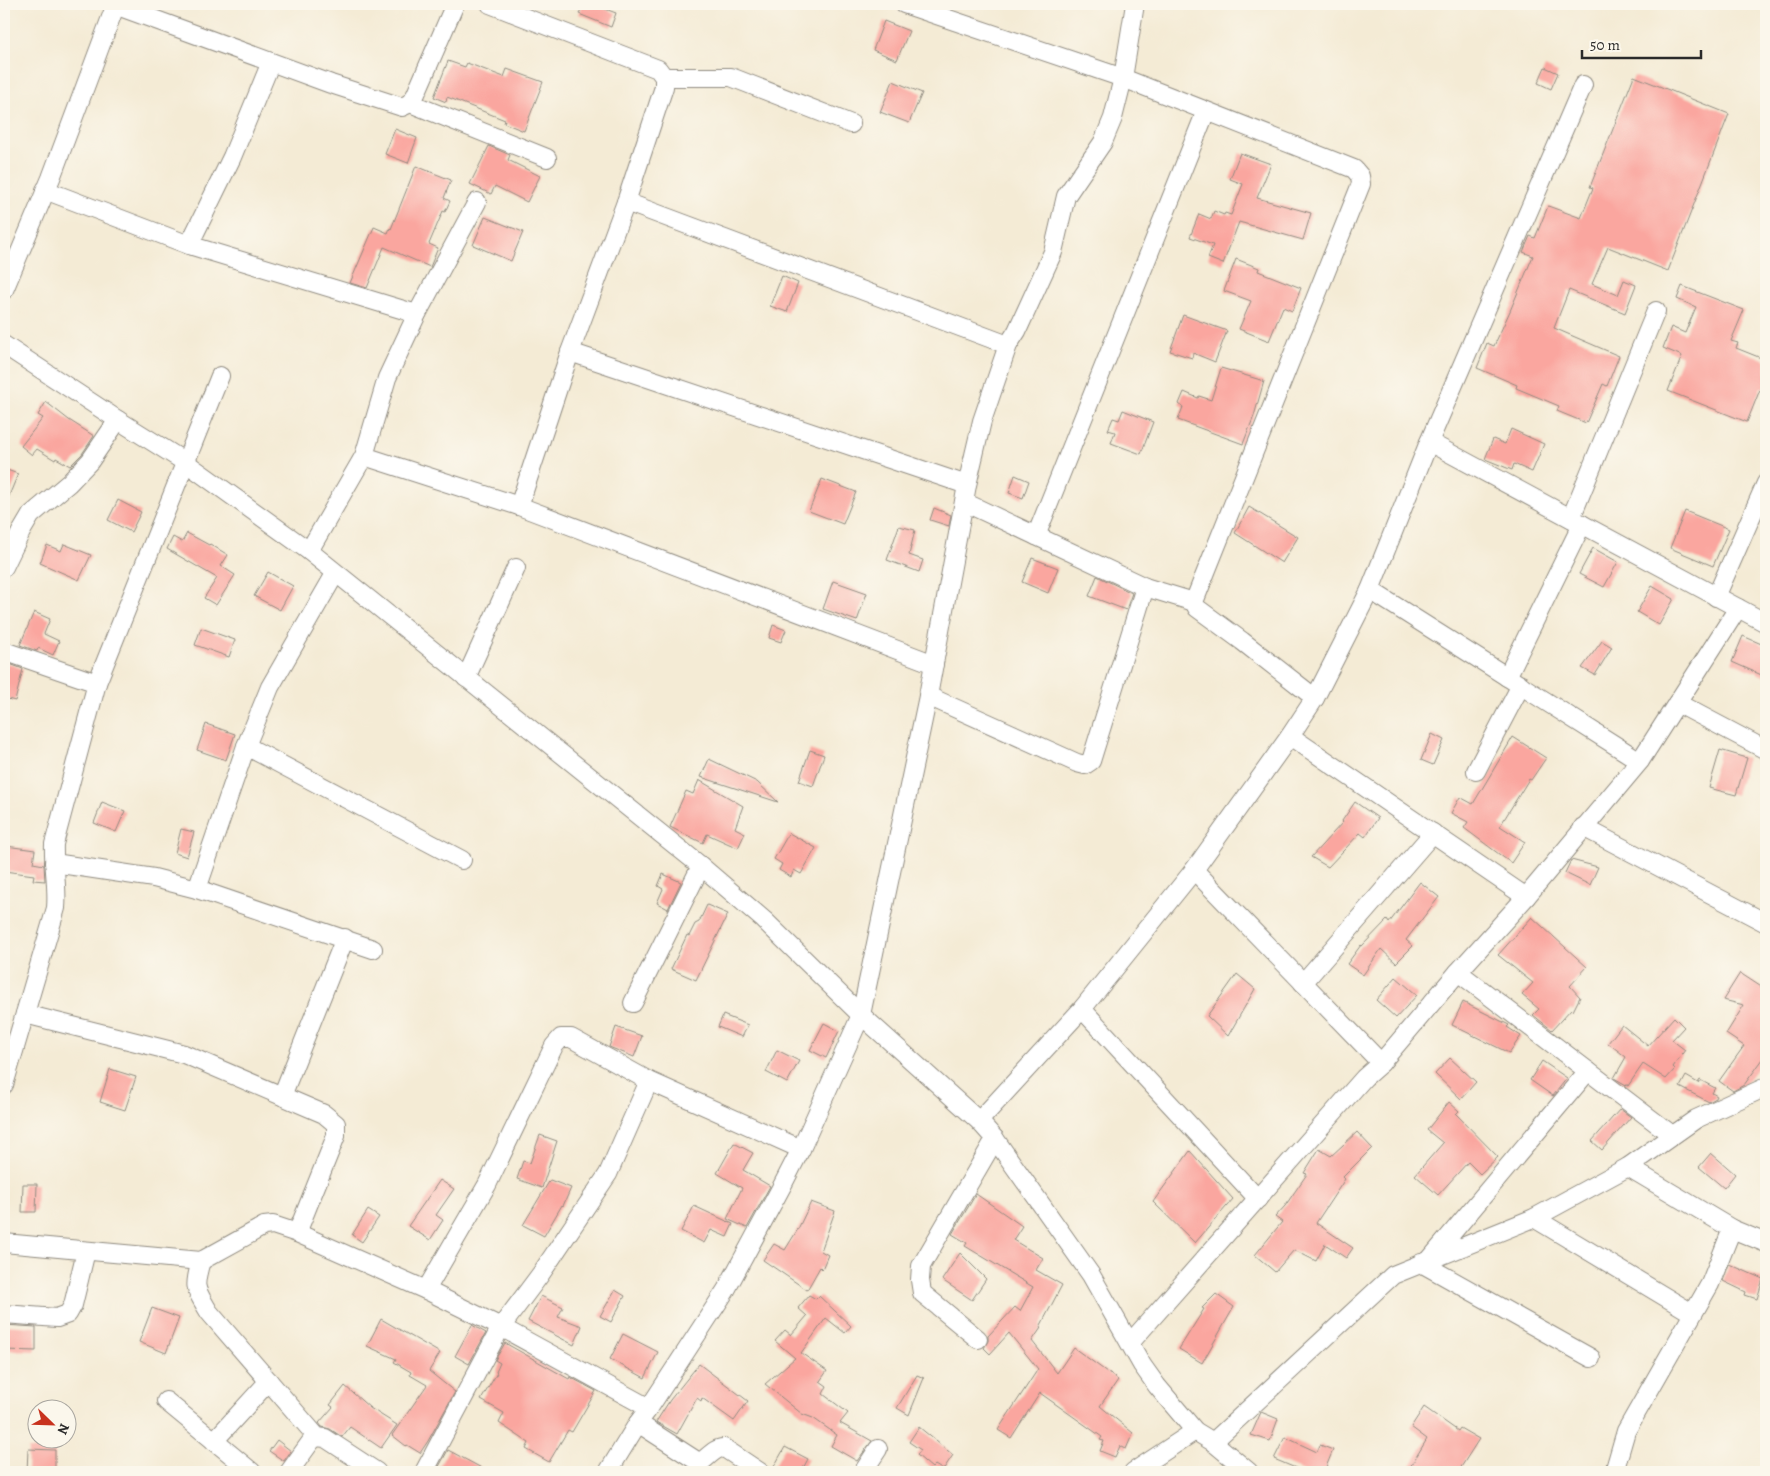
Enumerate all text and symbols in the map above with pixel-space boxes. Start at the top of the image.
scale bar [1582,28,1701,60]
text: 50 m [1590,35,1620,55]
north arrow [28,1398,78,1448]
text: N [53,1420,74,1437]

